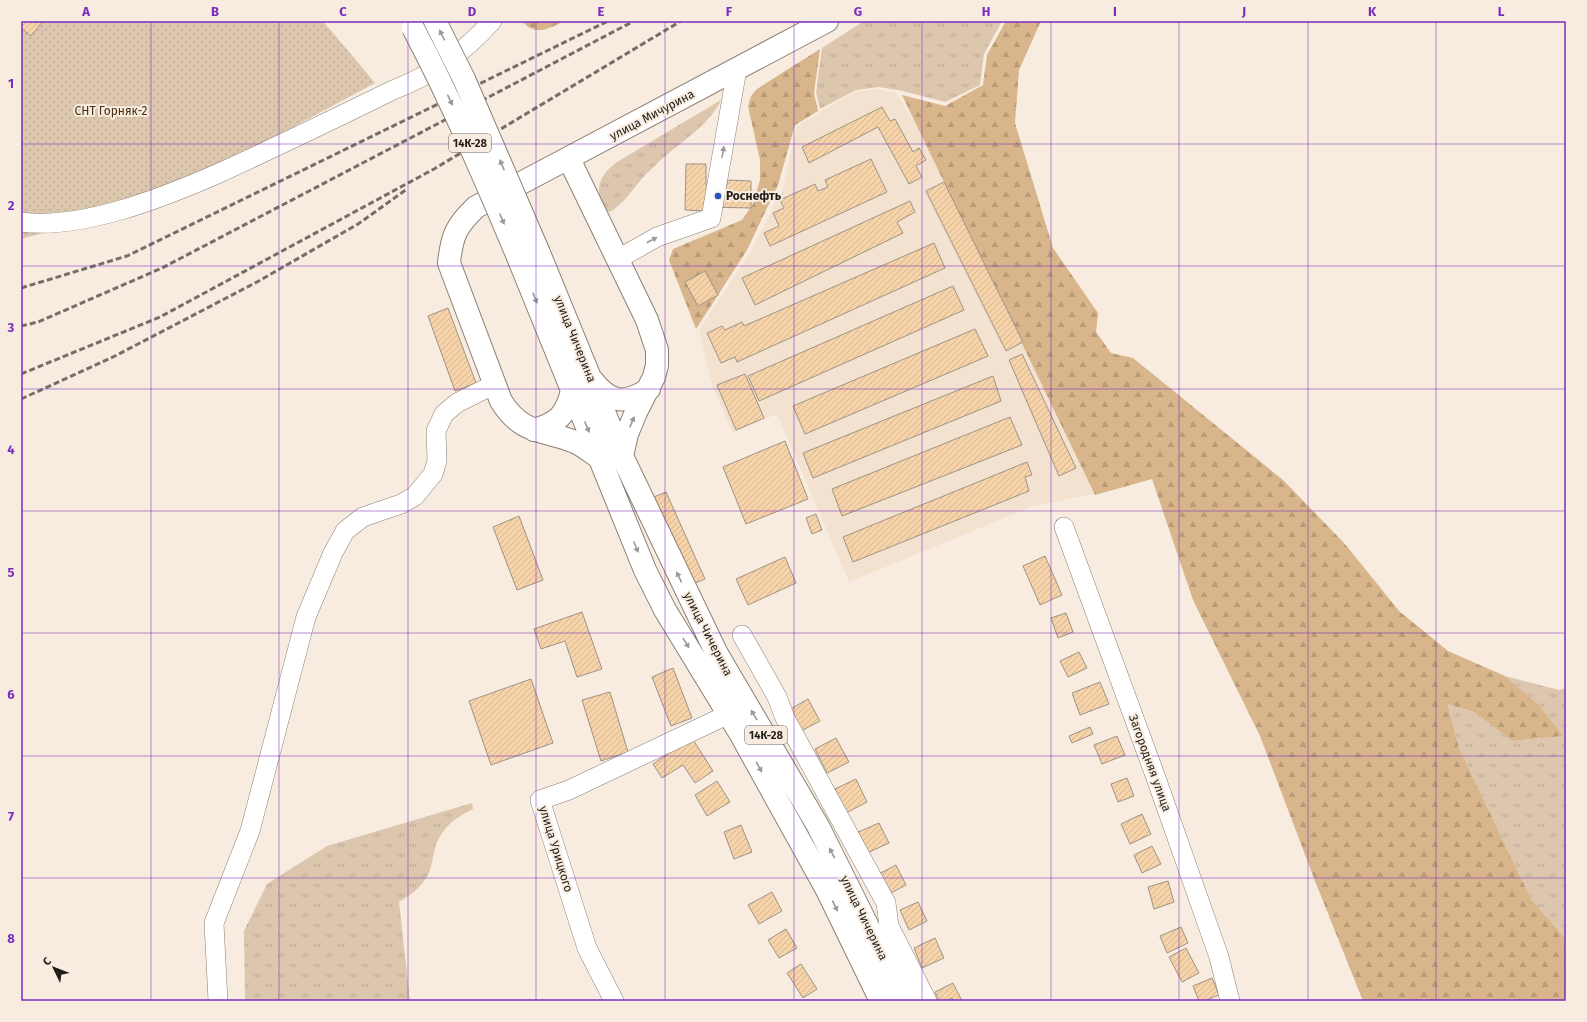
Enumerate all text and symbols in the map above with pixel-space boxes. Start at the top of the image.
text: A [81,4,90,19]
text: B [211,4,219,19]
text: C [339,4,347,19]
text: D [468,4,477,19]
text: E [598,4,605,19]
text: F [726,4,733,19]
text: G [854,4,862,19]
text: H [982,4,990,19]
text: I [1113,4,1117,19]
text: J [1241,4,1246,19]
text: K [1368,4,1377,19]
text: L [1498,4,1505,19]
one-way arrow [439,29,445,41]
text: 1 [8,76,14,91]
street label: улица Мичурина [607,87,697,143]
one-way arrow [447,94,453,106]
park label: СНТ Горняк-2 [75,104,147,118]
road number: 14К-28 [449,134,491,152]
one-way arrow [720,146,726,158]
one-way arrow [499,160,505,171]
place label: Роснефть [726,189,782,203]
marker: Роснефть [713,191,723,201]
text: 2 [8,198,15,213]
one-way arrow [499,214,505,225]
one-way arrow [646,237,658,244]
one-way arrow [532,293,538,305]
street label: улица Чичерина [551,294,599,384]
text: 3 [7,320,15,335]
one-way arrow [630,415,636,427]
one-way arrow [584,421,590,432]
text: 4 [7,442,15,457]
one-way arrow [633,542,639,553]
text: 5 [8,565,15,580]
one-way arrow [676,571,682,582]
street label: улица Чичерина [681,590,735,678]
one-way arrow [682,637,689,649]
text: 6 [7,687,15,702]
one-way arrow [751,709,758,721]
street label: Загородняя улица [1126,713,1174,813]
road number: 14К-28 [745,726,787,744]
one-way arrow [756,761,762,773]
street label: улица Урицкого [536,804,576,894]
text: 7 [8,809,14,824]
one-way arrow [829,847,835,859]
street label: улица Чичерина [837,873,891,963]
one-way arrow [832,900,838,912]
text: 8 [7,931,15,946]
north arrow [34,948,74,988]
text: С [40,954,54,968]

